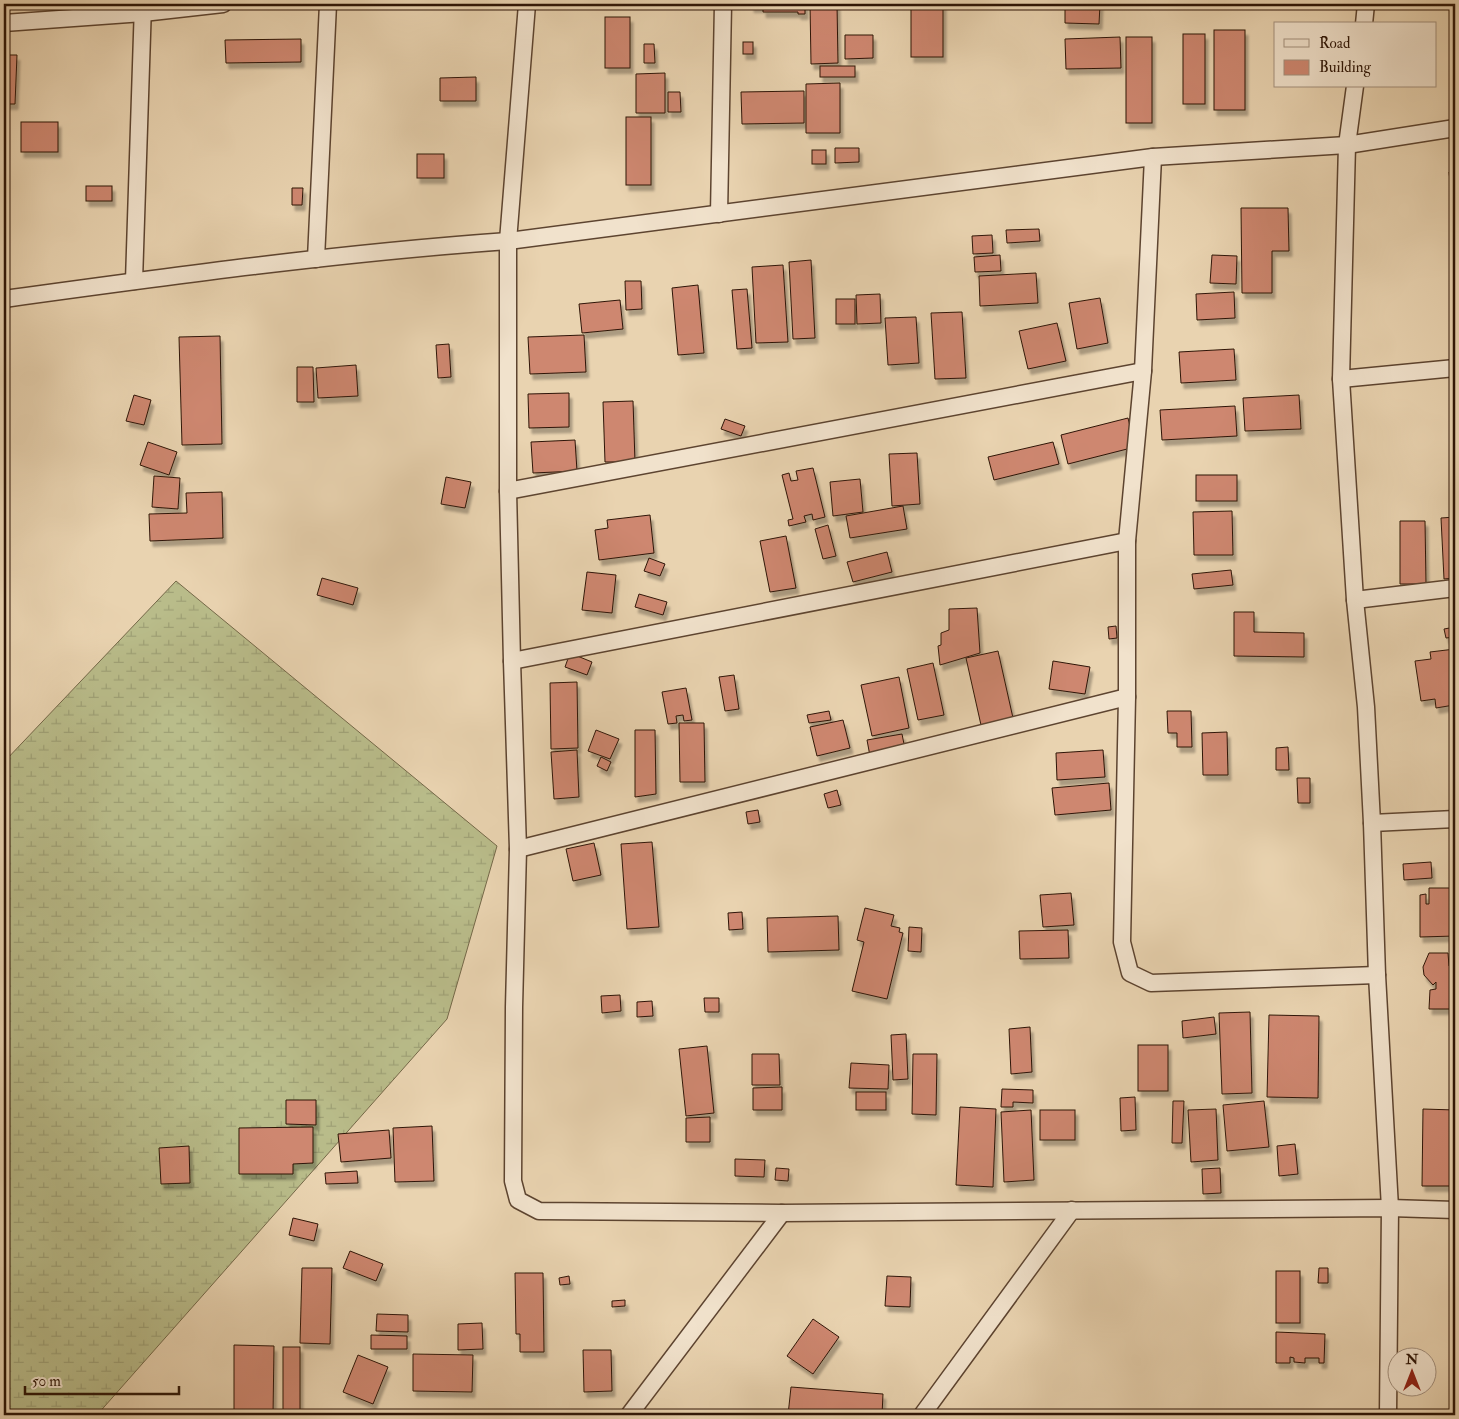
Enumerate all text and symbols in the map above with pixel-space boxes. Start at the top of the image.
legend [1274,22,1436,88]
text: Road [1319,34,1351,53]
text: Building [1319,58,1371,77]
north arrow [1386,1346,1436,1396]
text: N [1405,1351,1419,1368]
scale bar [25,1364,179,1396]
text: 50 m [32,1372,61,1391]

